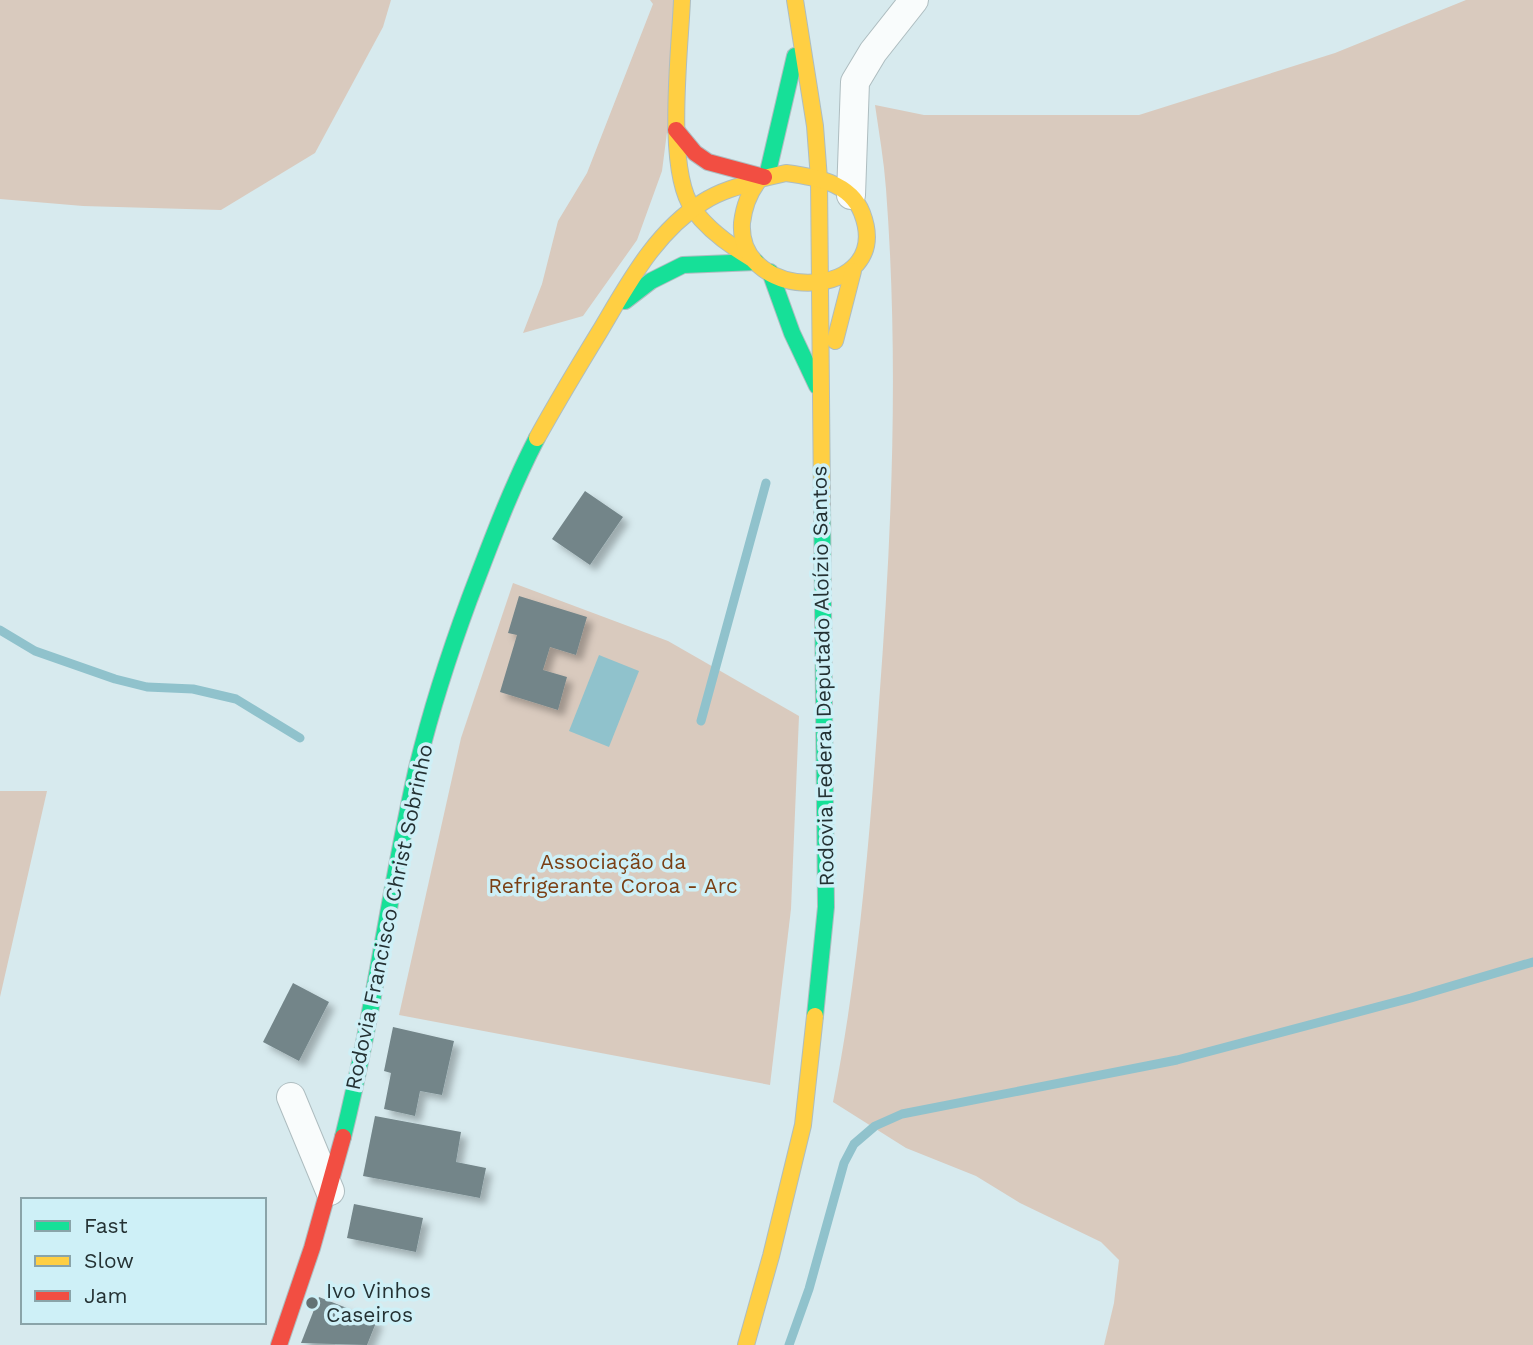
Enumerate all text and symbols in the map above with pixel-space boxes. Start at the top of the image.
street label: Rodovia Federal Deputado Aloízio Santos [806,465,839,887]
street label: Rodovia Francisco Christ Sobrinho [340,742,437,1092]
park label: Associação da Refrigerante Coroa - Arc [488,849,738,898]
legend [21,1198,266,1324]
text: Fast [84,1213,128,1238]
text: Slow [84,1248,134,1273]
place label: Ivo Vinhos Caseiros [326,1278,431,1327]
text: Jam [84,1283,127,1308]
marker: Ivo Vinhos Caseiros [304,1295,320,1311]

